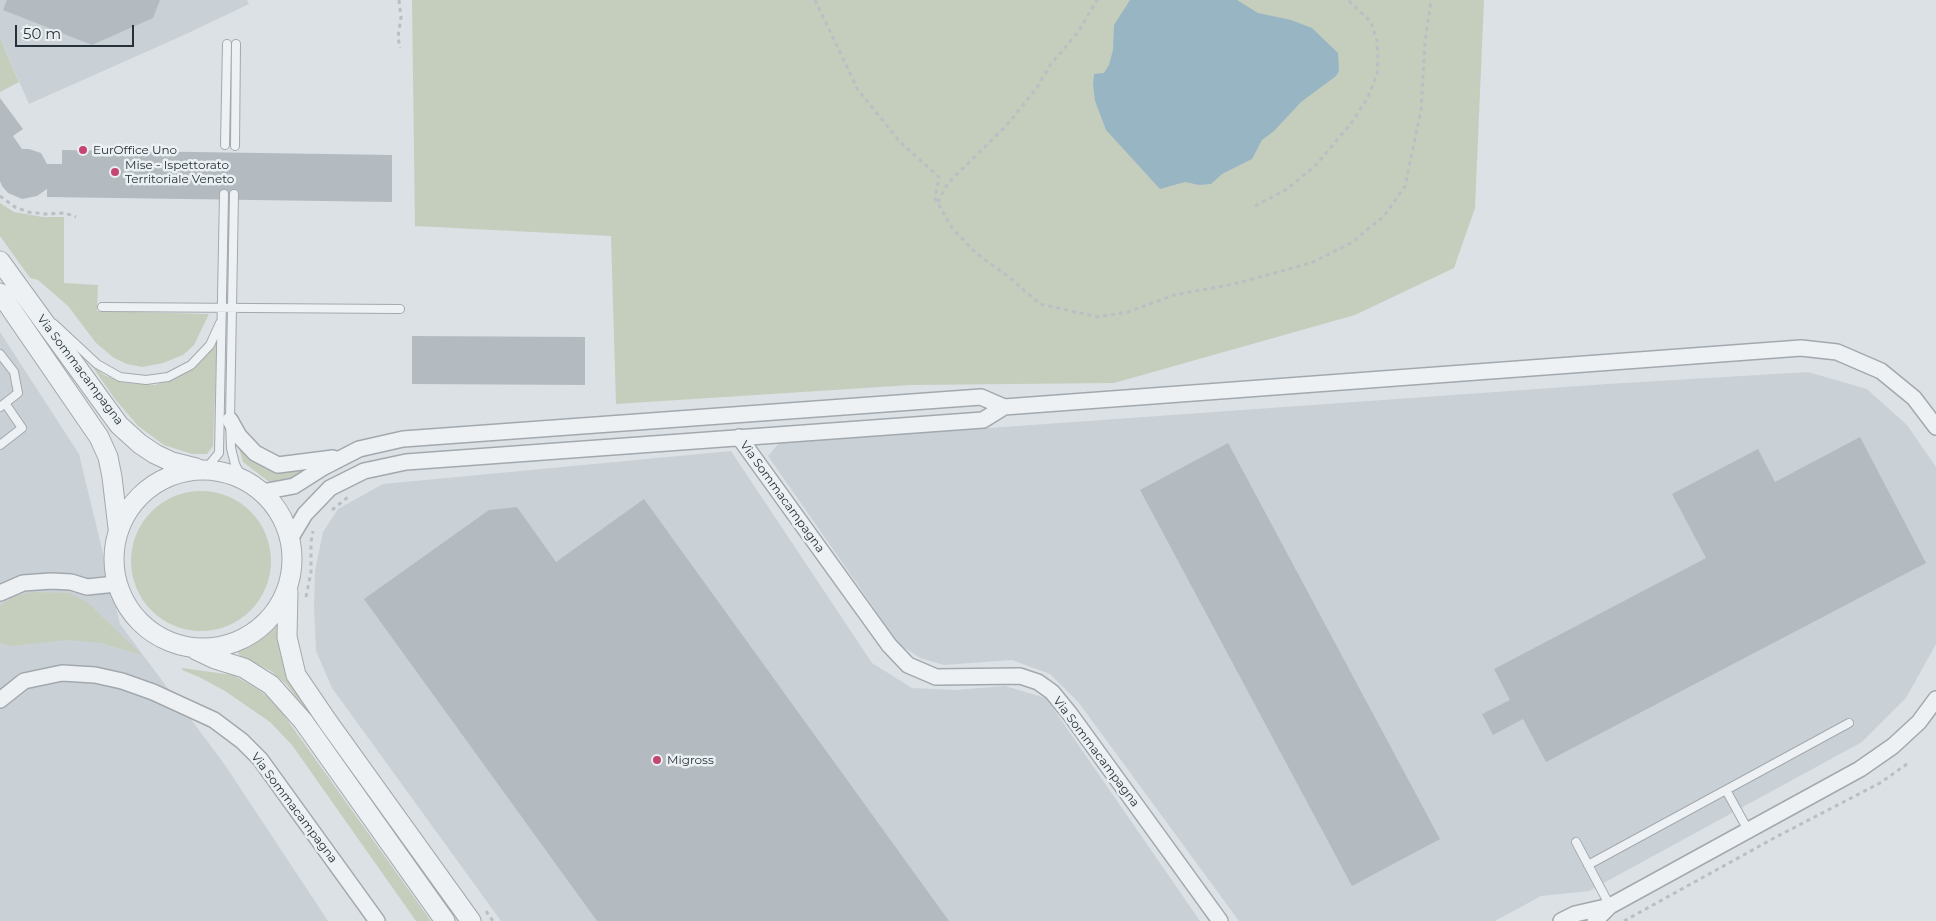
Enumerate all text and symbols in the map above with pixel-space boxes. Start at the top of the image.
scale bar [18,15,136,47]
text: 50 m [23,24,61,43]
place label: EurOffice Uno [93,143,177,157]
marker: EurOffice Uno [77,144,89,156]
place label: Mise - Ispettorato Territoriale Veneto [125,158,234,186]
marker: Mise - Ispettorato Territoriale Veneto [109,166,121,178]
street label: Via Sommacampagna [34,312,126,428]
street label: Via Sommacampagna [737,438,827,556]
street label: Via Sommacampagna [1050,694,1142,810]
street label: Via Sommacampagna [248,750,340,866]
place label: Migross [667,753,714,767]
marker: Migross [651,754,663,766]

